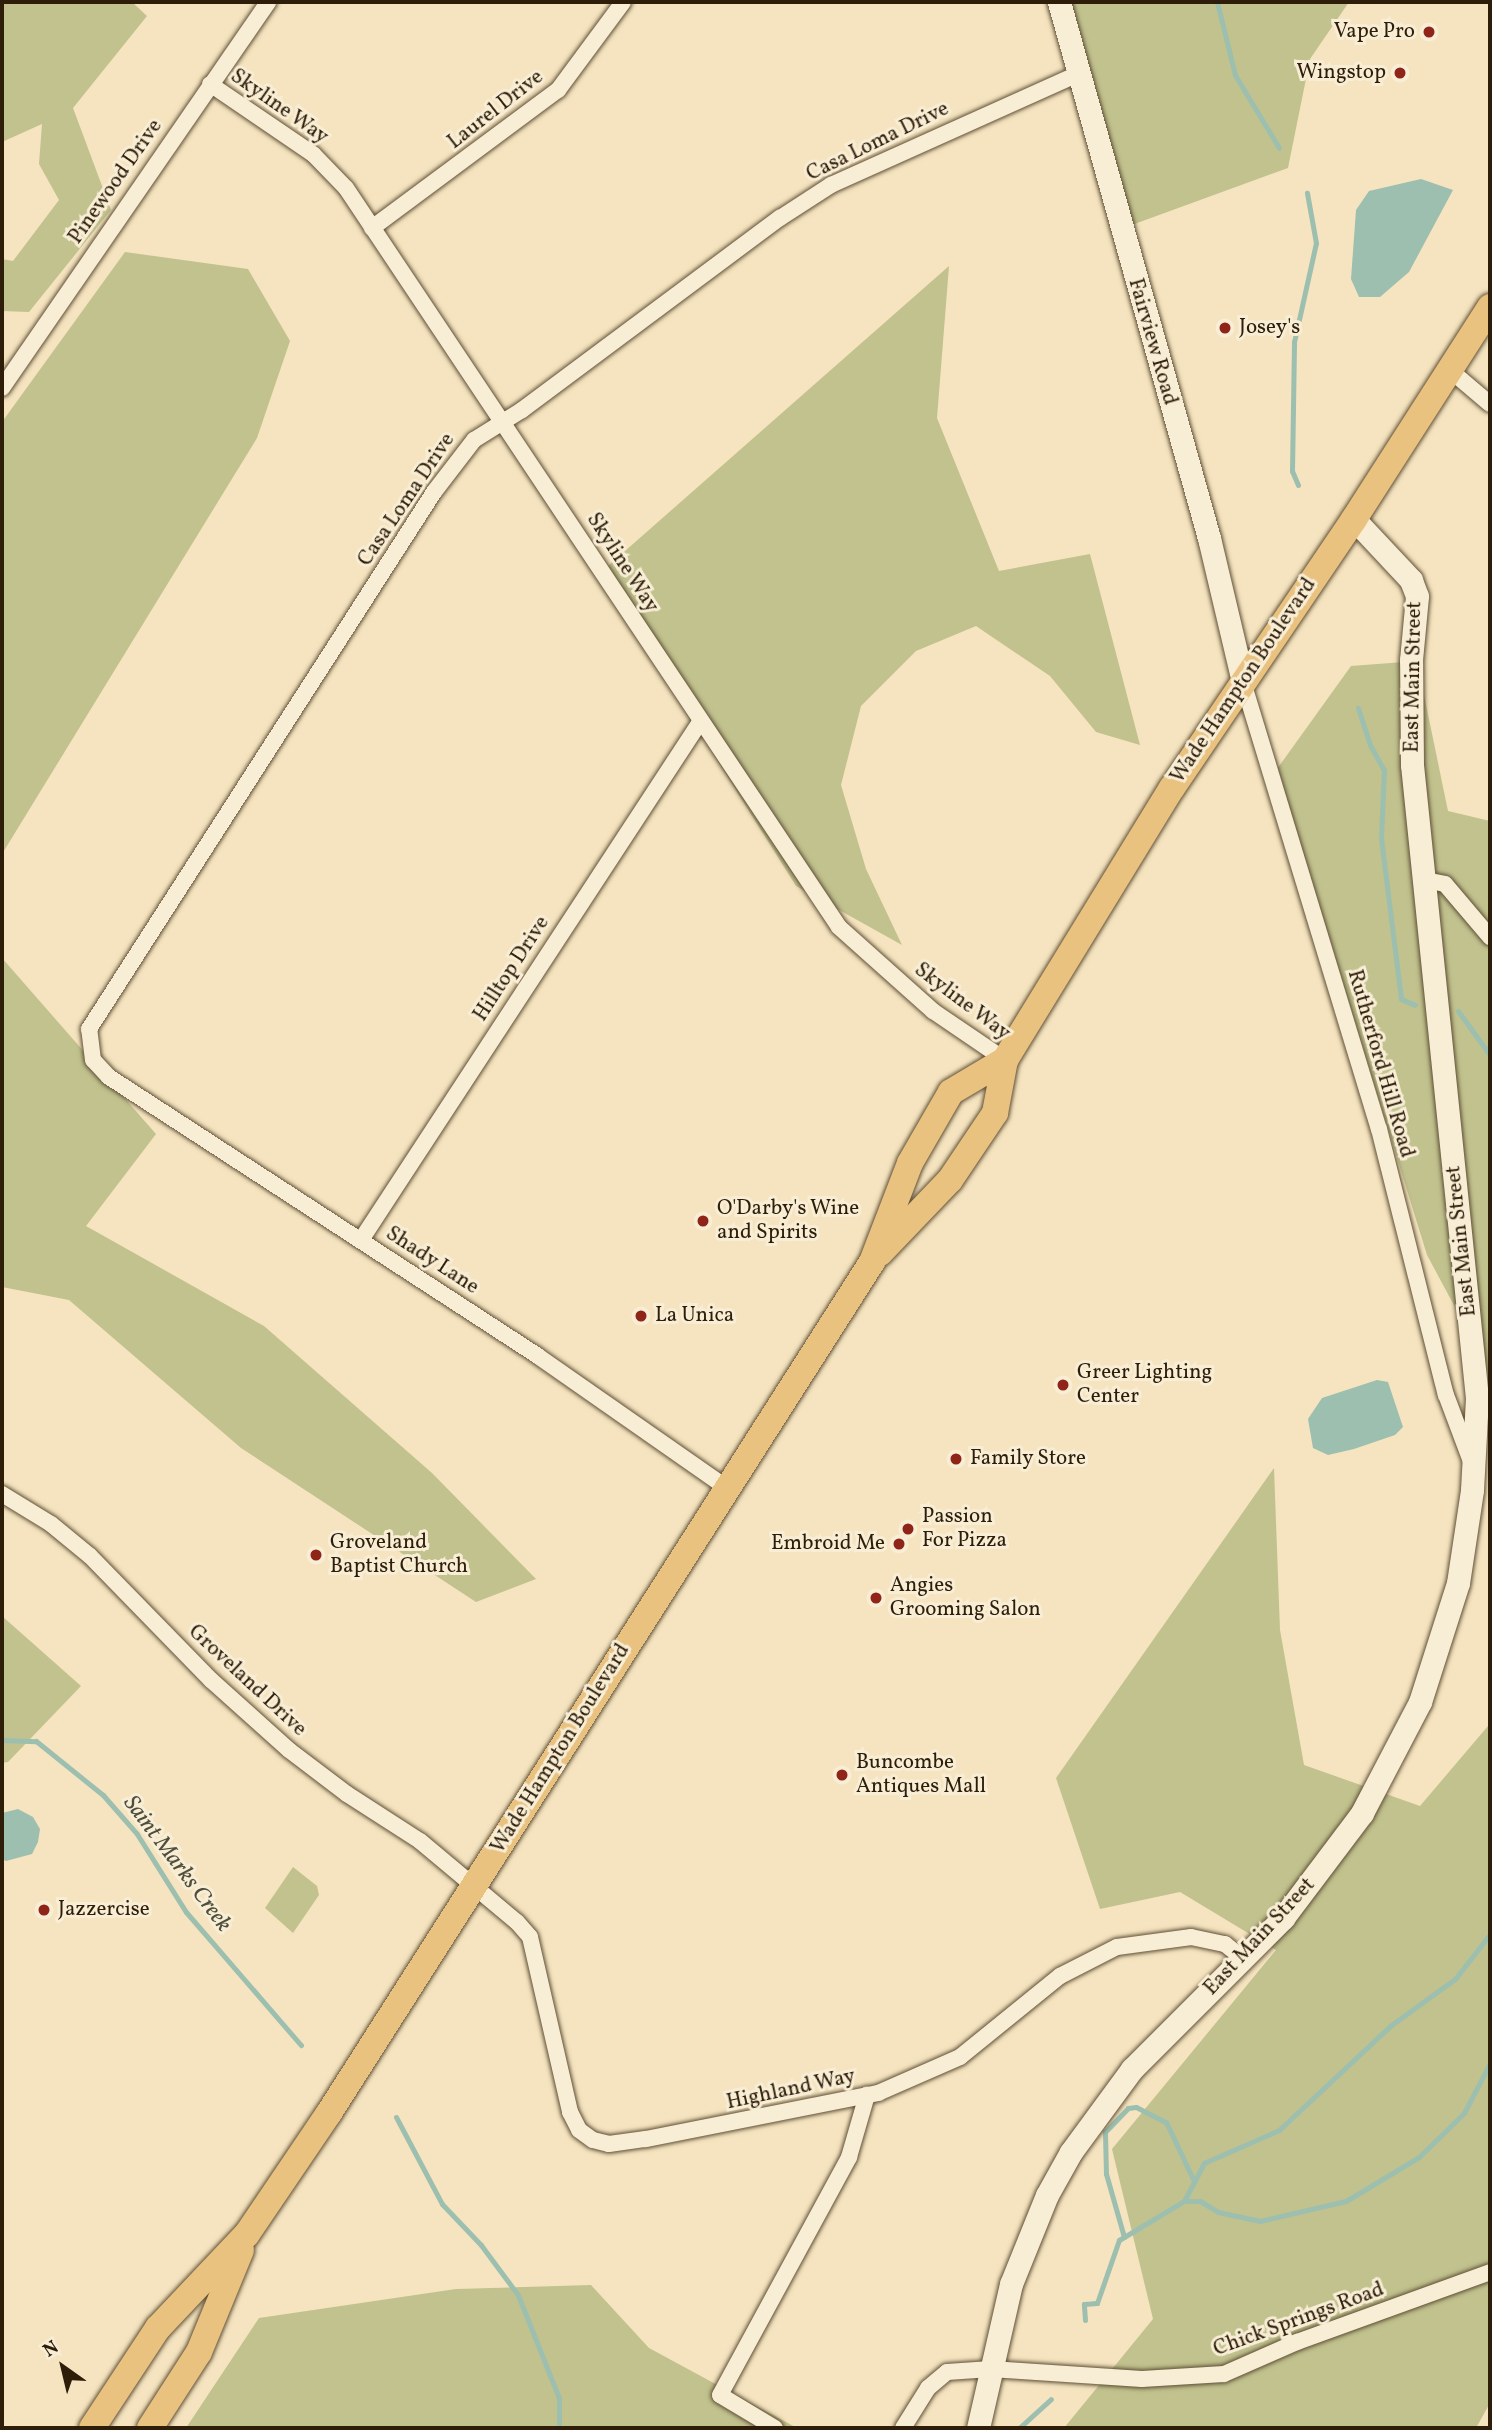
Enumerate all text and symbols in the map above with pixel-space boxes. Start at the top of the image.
place label: Vape Pro [1334,19,1415,45]
marker: Vape Pro [1421,24,1437,40]
place label: Wingstop [1297,60,1386,86]
street label: Skyline Way [225,64,333,150]
street label: Laurel Drive [443,65,549,155]
marker: Wingstop [1392,65,1408,81]
street label: Casa Loma Drive [803,97,953,187]
street label: Pinewood Drive [64,115,168,249]
street label: Fairview Road [1122,275,1182,409]
place label: Josey's [1239,315,1300,341]
marker: Josey's [1217,320,1233,336]
street label: Casa Loma Drive [353,429,461,571]
street label: Skyline Way [580,508,664,618]
street label: Wade Hampton Boulevard [1166,574,1322,788]
street label: East Main Street [1400,601,1428,753]
street label: Hilltop Drive [469,912,555,1026]
street label: Skyline Way [909,957,1015,1047]
street label: Rutherford Hill Road [1341,967,1419,1161]
street label: East Main Street [1442,1164,1482,1318]
place label: O'Darby's Wine and Spirits [717,1196,860,1246]
marker: O'Darby's Wine and Spirits [695,1213,711,1229]
street label: Shady Lane [380,1221,484,1301]
place label: La Unica [655,1303,734,1329]
marker: La Unica [633,1308,649,1324]
place label: Greer Lighting Center [1077,1360,1212,1410]
marker: Greer Lighting Center [1055,1377,1071,1393]
place label: Family Store [970,1446,1087,1472]
marker: Family Store [948,1451,964,1467]
place label: Passion For Pizza [922,1504,1007,1554]
marker: Passion For Pizza [900,1521,916,1537]
place label: Groveland Baptist Church [330,1530,468,1580]
place label: Embroid Me [771,1531,885,1557]
marker: Embroid Me [891,1536,907,1552]
marker: Groveland Baptist Church [308,1547,324,1563]
place label: Angies Grooming Salon [890,1573,1041,1623]
marker: Angies Grooming Salon [868,1590,884,1606]
street label: Groveland Drive [183,1620,311,1742]
street label: Wade Hampton Boulevard [486,1640,636,1858]
place label: Buncombe Antiques Mall [856,1750,986,1800]
marker: Buncombe Antiques Mall [834,1767,850,1783]
water label: Saint Marks Creek [117,1791,237,1937]
street label: East Main Street [1199,1873,1321,2001]
place label: Jazzercise [58,1897,150,1923]
marker: Jazzercise [36,1902,52,1918]
street label: Highland Way [724,2064,858,2116]
street label: Chick Springs Road [1210,2277,1388,2363]
north arrow [28,2332,98,2402]
text: N [38,2335,64,2364]

